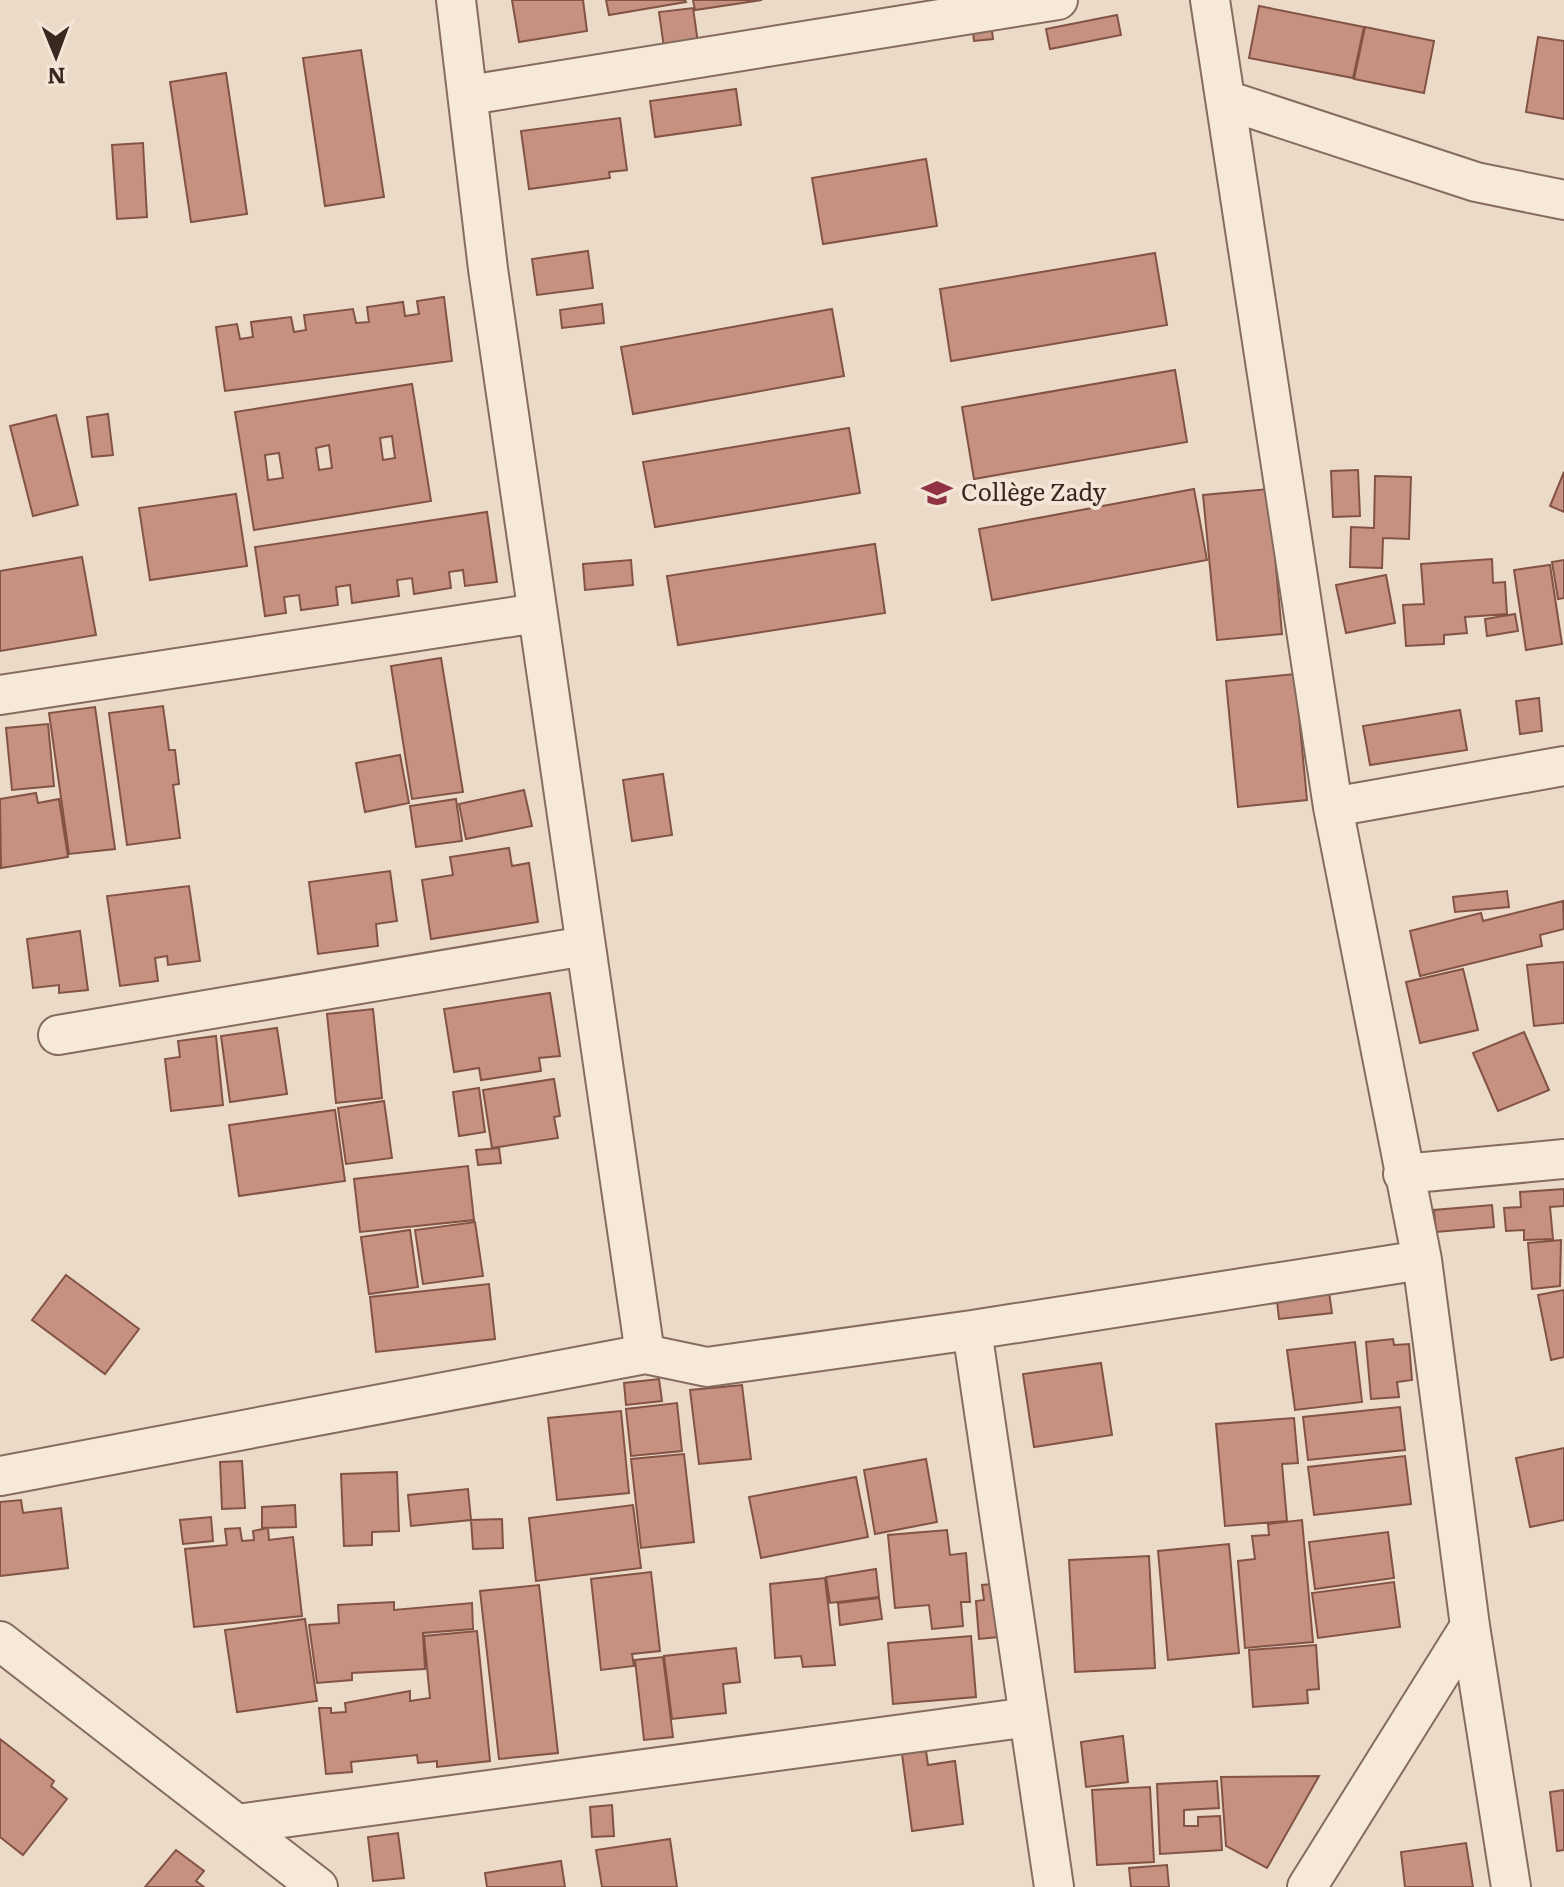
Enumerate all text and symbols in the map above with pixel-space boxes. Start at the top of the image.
north arrow [16,16,96,96]
text: N [47,61,66,94]
place label: Collège Zady [961,473,1106,508]
school or university icon: Collège Zady [920,476,954,510]

